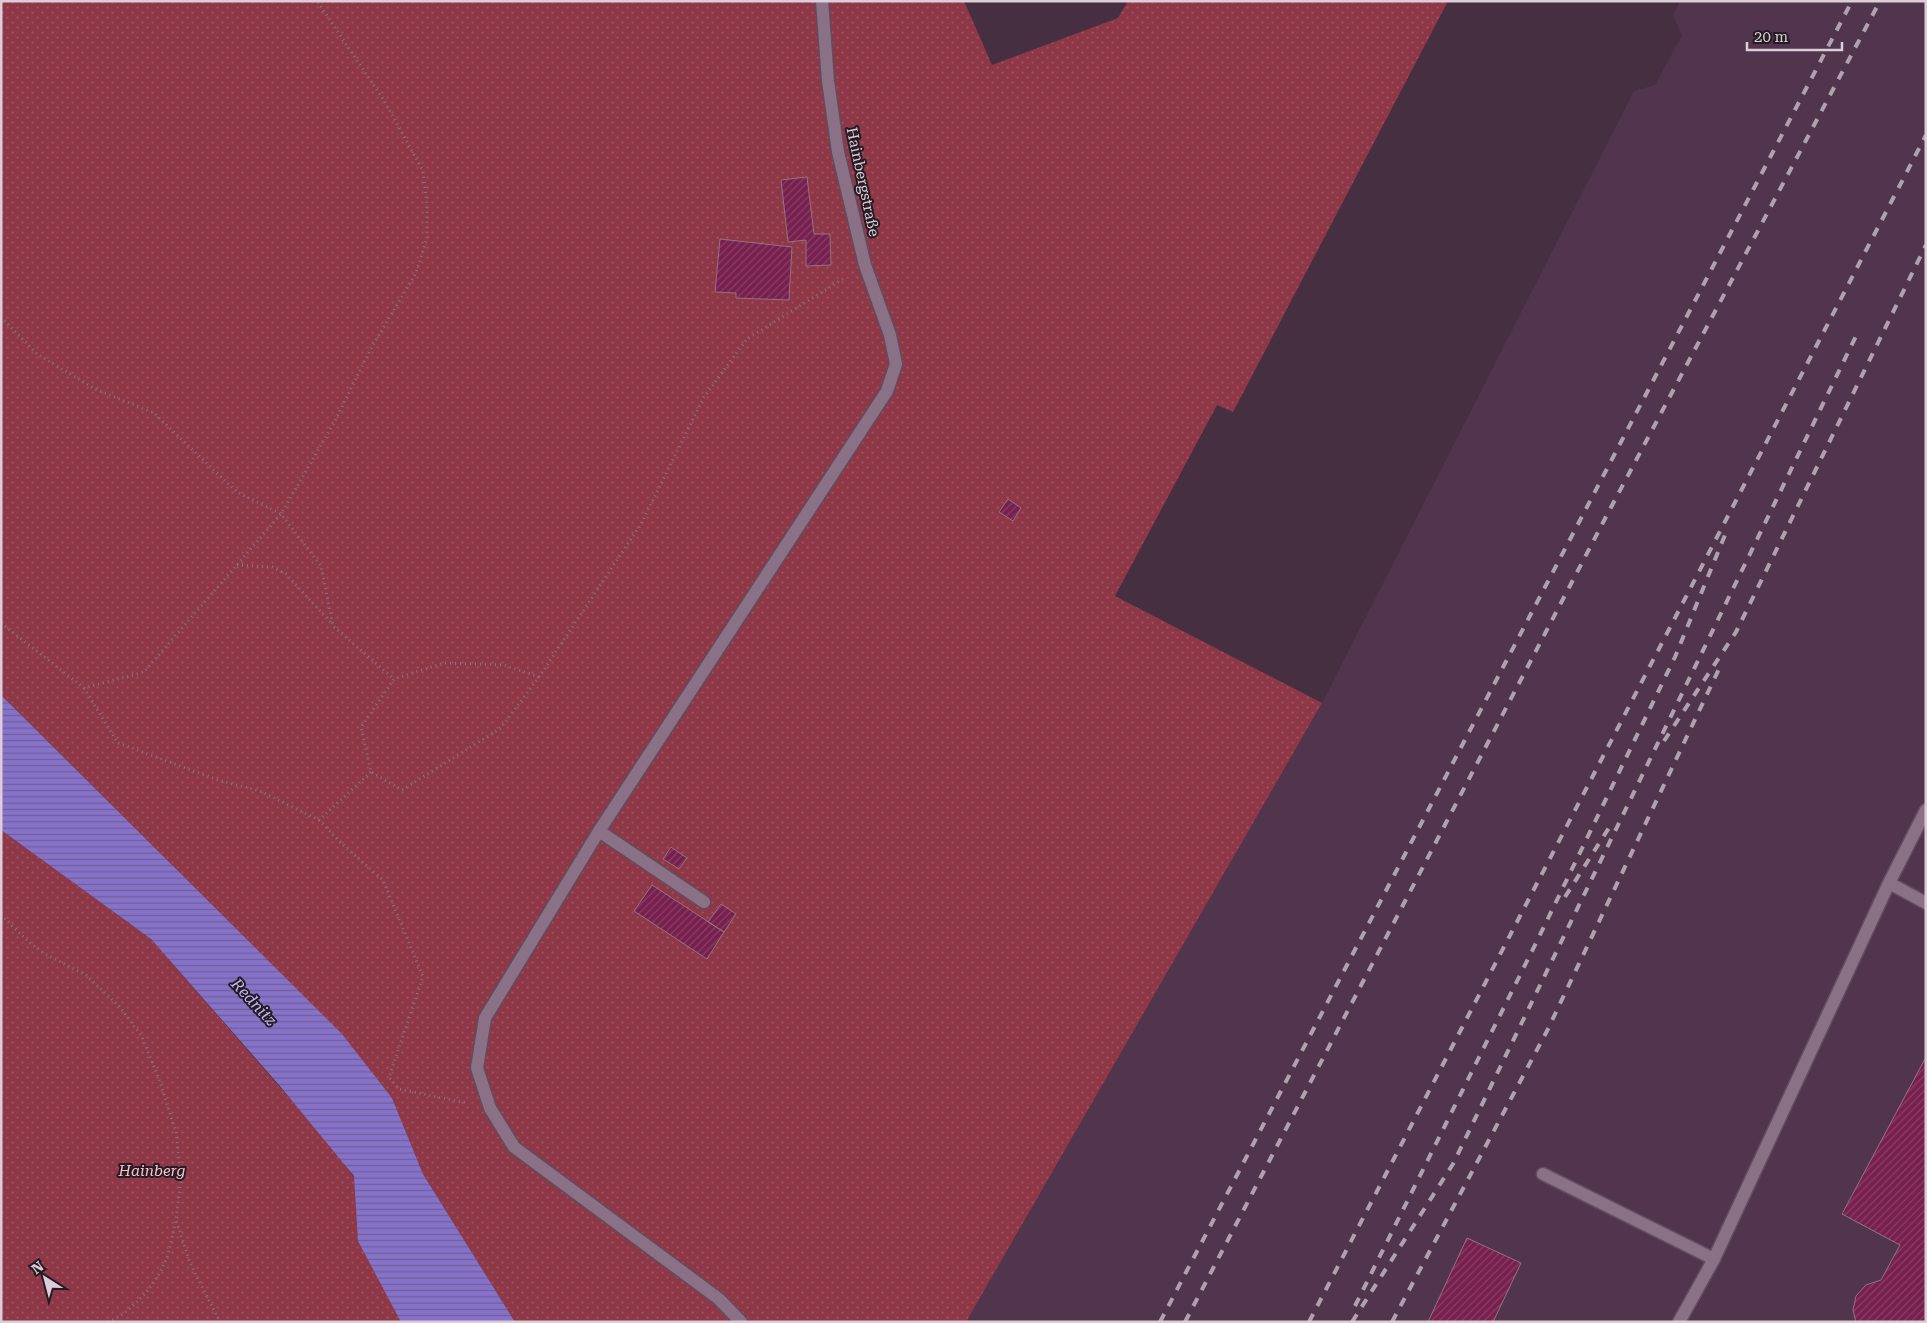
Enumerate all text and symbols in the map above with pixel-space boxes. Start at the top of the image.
scale bar [1747,20,1842,52]
text: 20 m [1754,28,1789,46]
street label: Hainbergstraße [843,126,883,238]
water label: Rednitz [227,974,281,1030]
park label: Hainberg [118,1162,186,1180]
north arrow [20,1253,70,1303]
text: N [28,1258,47,1277]

